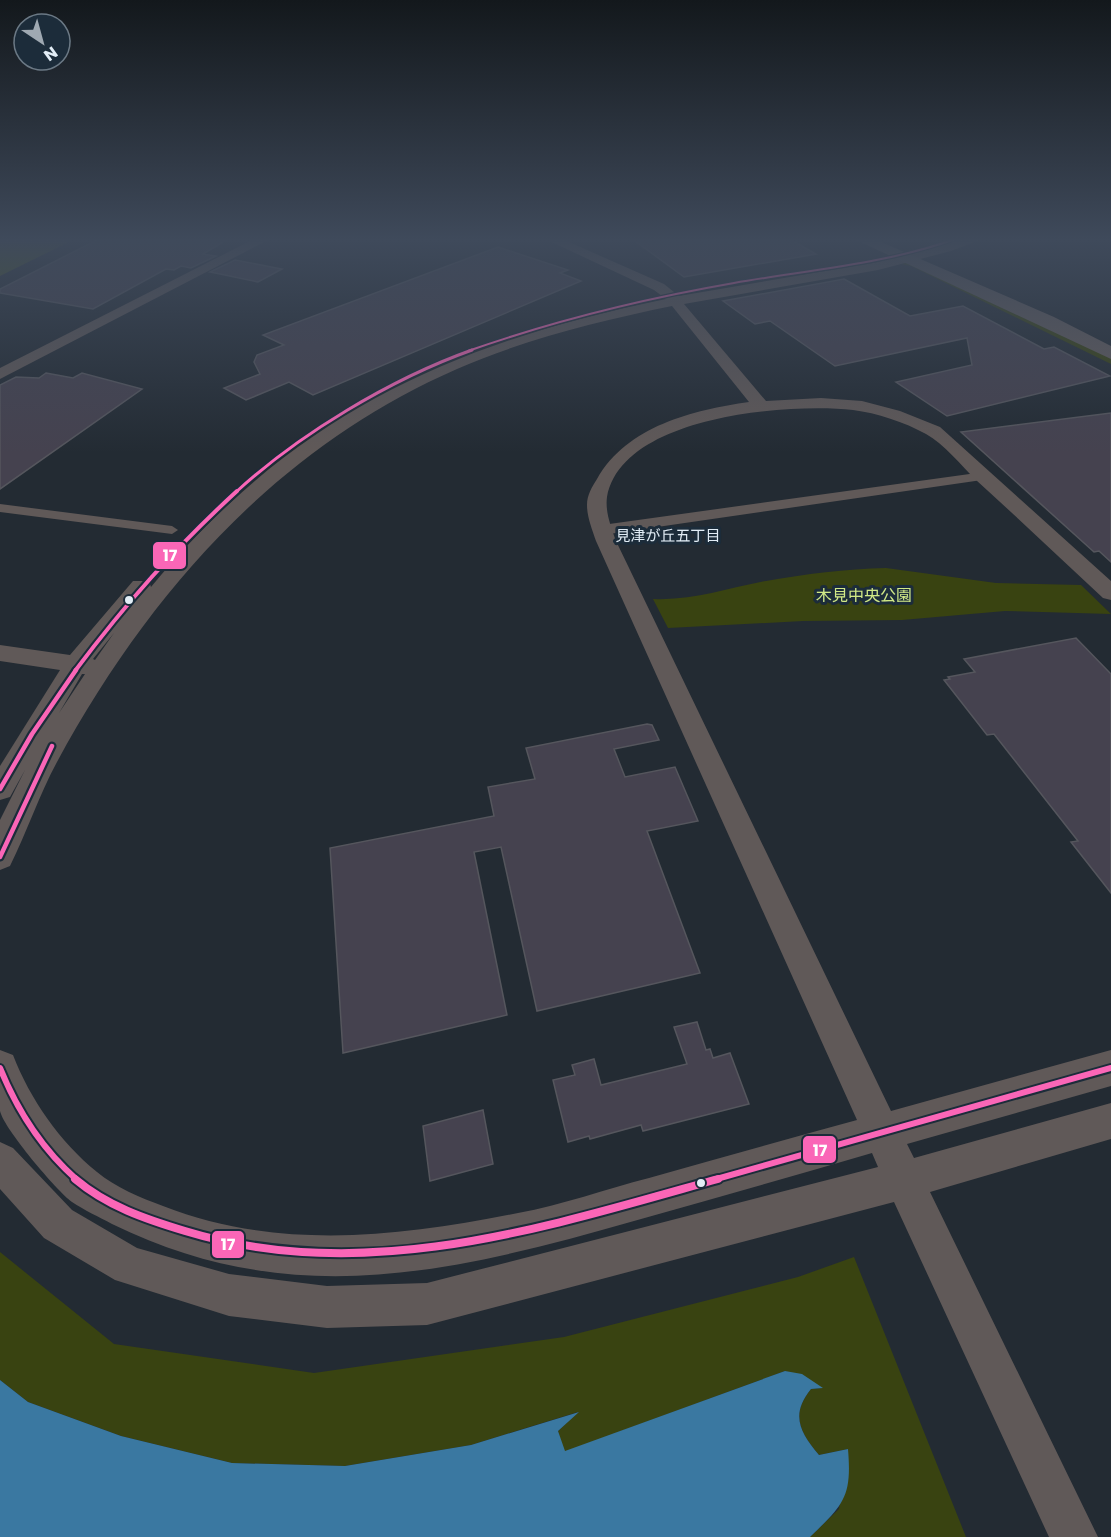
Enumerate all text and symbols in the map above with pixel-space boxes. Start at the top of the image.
north arrow [12,12,72,72]
text: N [39,41,62,67]
district label: 見津が丘五丁目 [615,525,721,546]
line badge: 17 [152,541,187,570]
text: 17 [163,544,178,567]
park label: 木見中央公園 [816,584,912,607]
unlabelled marker [123,594,135,606]
line badge: 17 [802,1135,837,1164]
text: 17 [813,1139,828,1162]
unlabelled marker [695,1177,707,1189]
line badge: 17 [211,1230,245,1259]
text: 17 [221,1233,236,1256]

